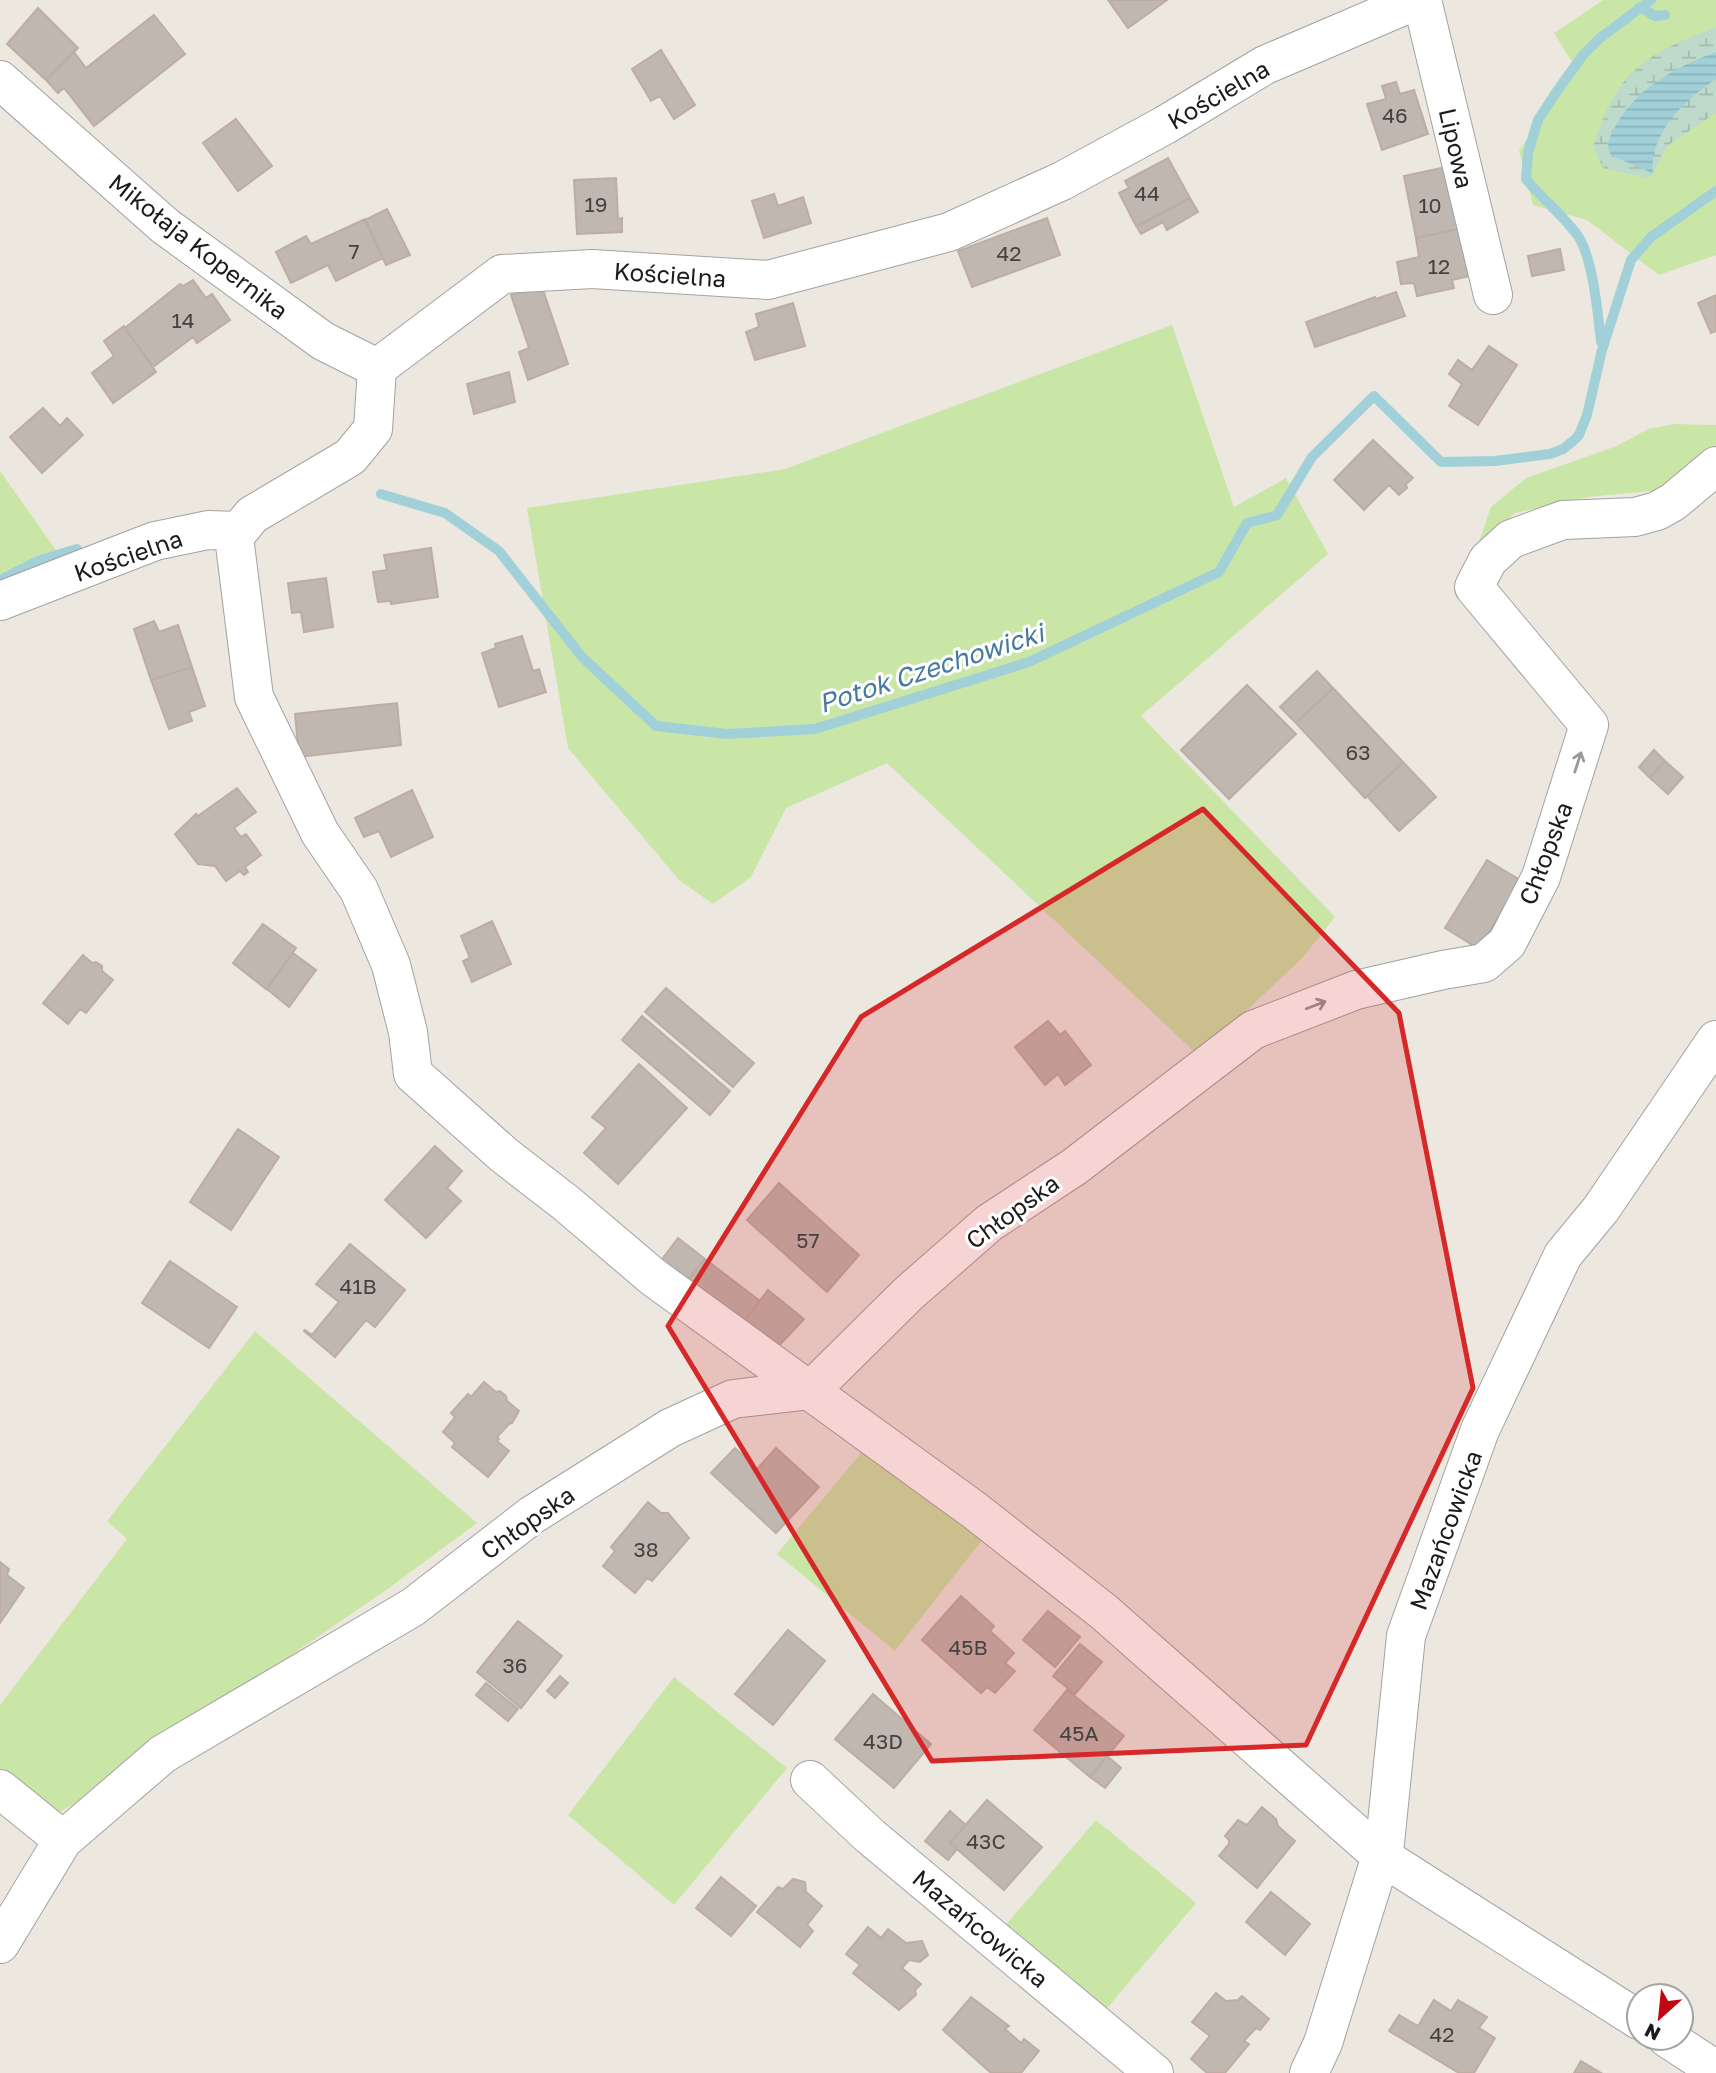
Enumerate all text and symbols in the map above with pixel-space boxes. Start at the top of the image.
street label: Kościelna [1162,53,1274,135]
house number: 46 [1382,102,1408,128]
street label: Lipowa [1434,105,1480,191]
street label: Mikołaja Kopernika [104,167,294,325]
house number: 44 [1134,180,1160,206]
house number: 19 [585,191,607,217]
house number: 10 [1418,192,1442,218]
house number: 7 [348,238,360,264]
house number: 42 [997,240,1022,266]
house number: 12 [1428,253,1450,279]
street label: Kościelna [613,256,727,292]
house number: 14 [172,307,195,333]
street label: Kościelna [70,523,186,587]
water label: Potok Czechowicki [815,616,1050,719]
house number: 63 [1346,739,1371,765]
one-way arrow [1572,751,1585,773]
street label: Chłopska [1512,797,1578,909]
one-way arrow [1305,998,1327,1011]
street label: Chłopska [960,1168,1064,1254]
house number: 57 [796,1227,820,1253]
house number: 41B [339,1273,377,1299]
street label: Mazańcowicka [1403,1446,1487,1614]
street label: Chłopska [475,1479,579,1565]
house number: 38 [633,1536,659,1562]
house number: 45B [948,1634,988,1660]
house number: 36 [503,1652,528,1678]
house number: 45A [1059,1720,1099,1746]
house number: 43D [863,1728,903,1754]
house number: 43C [966,1828,1006,1854]
street label: Mazańcowicka [907,1863,1055,1993]
north arrow [1625,1982,1695,2052]
text: N [1640,2019,1664,2046]
house number: 42 [1430,2021,1455,2047]

